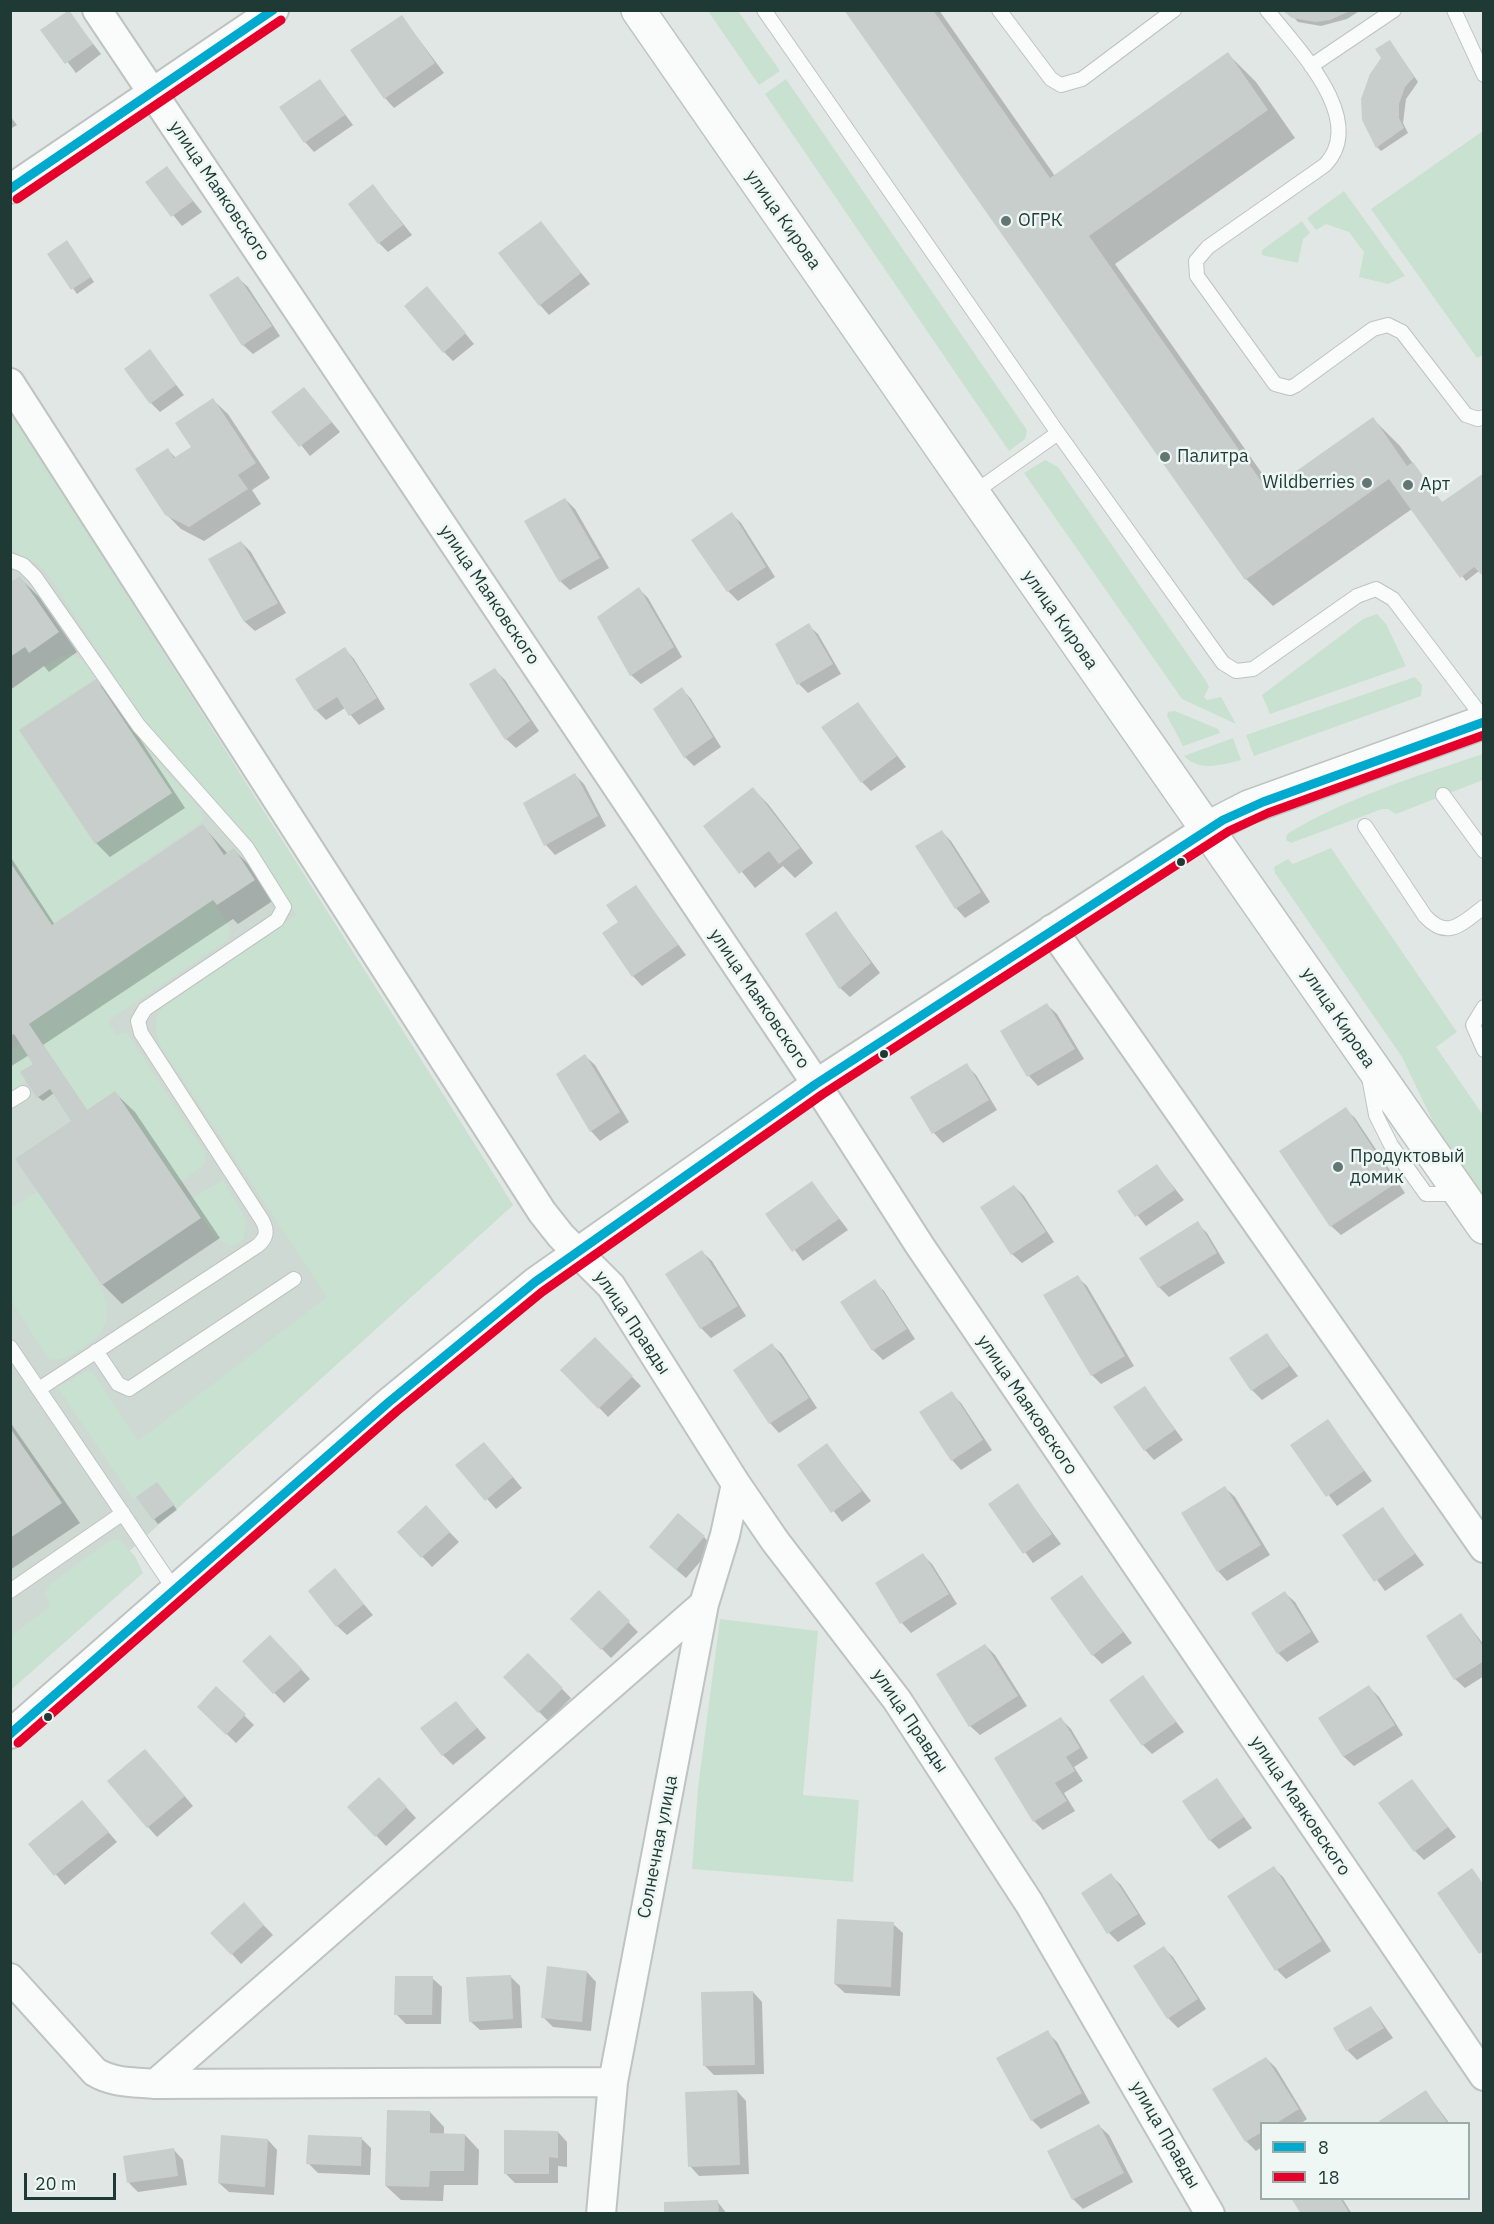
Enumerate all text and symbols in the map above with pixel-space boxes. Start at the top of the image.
street label: улица Маяковского [164,117,274,265]
street label: улица Кирова [741,166,825,274]
place label: ОГРК [1018,210,1063,232]
marker: ОГРК [999,214,1013,228]
place label: Палитра [1177,446,1249,468]
marker: Палитра [1158,450,1172,464]
place label: Wildberries [1262,472,1355,494]
place label: Арт [1420,474,1450,496]
marker: Wildberries [1360,476,1374,490]
marker: Арт [1401,478,1415,492]
street label: улица Маяковского [434,521,544,669]
street label: улица Кирова [1018,566,1102,674]
unlabelled marker [1175,856,1187,868]
street label: улица Маяковского [704,925,814,1073]
street label: улица Кирова [1296,964,1380,1072]
unlabelled marker [878,1048,890,1060]
place label: Продуктовый домик [1350,1146,1464,1188]
marker: Продуктовый домик [1331,1160,1345,1174]
street label: улица Правды [589,1267,675,1379]
street label: улица Маяковского [972,1331,1082,1479]
street label: улица Правды [867,1665,953,1777]
unlabelled marker [42,1711,54,1723]
street label: улица Маяковского [1245,1732,1355,1880]
street label: Солнечная улица [634,1774,682,1920]
street label: улица Правды [1126,2077,1204,2193]
legend [1260,2122,1470,2200]
text: 8 [1318,2136,1329,2159]
scale bar [27,2161,118,2199]
text: 18 [1318,2166,1340,2189]
text: 20 m [35,2172,77,2195]

